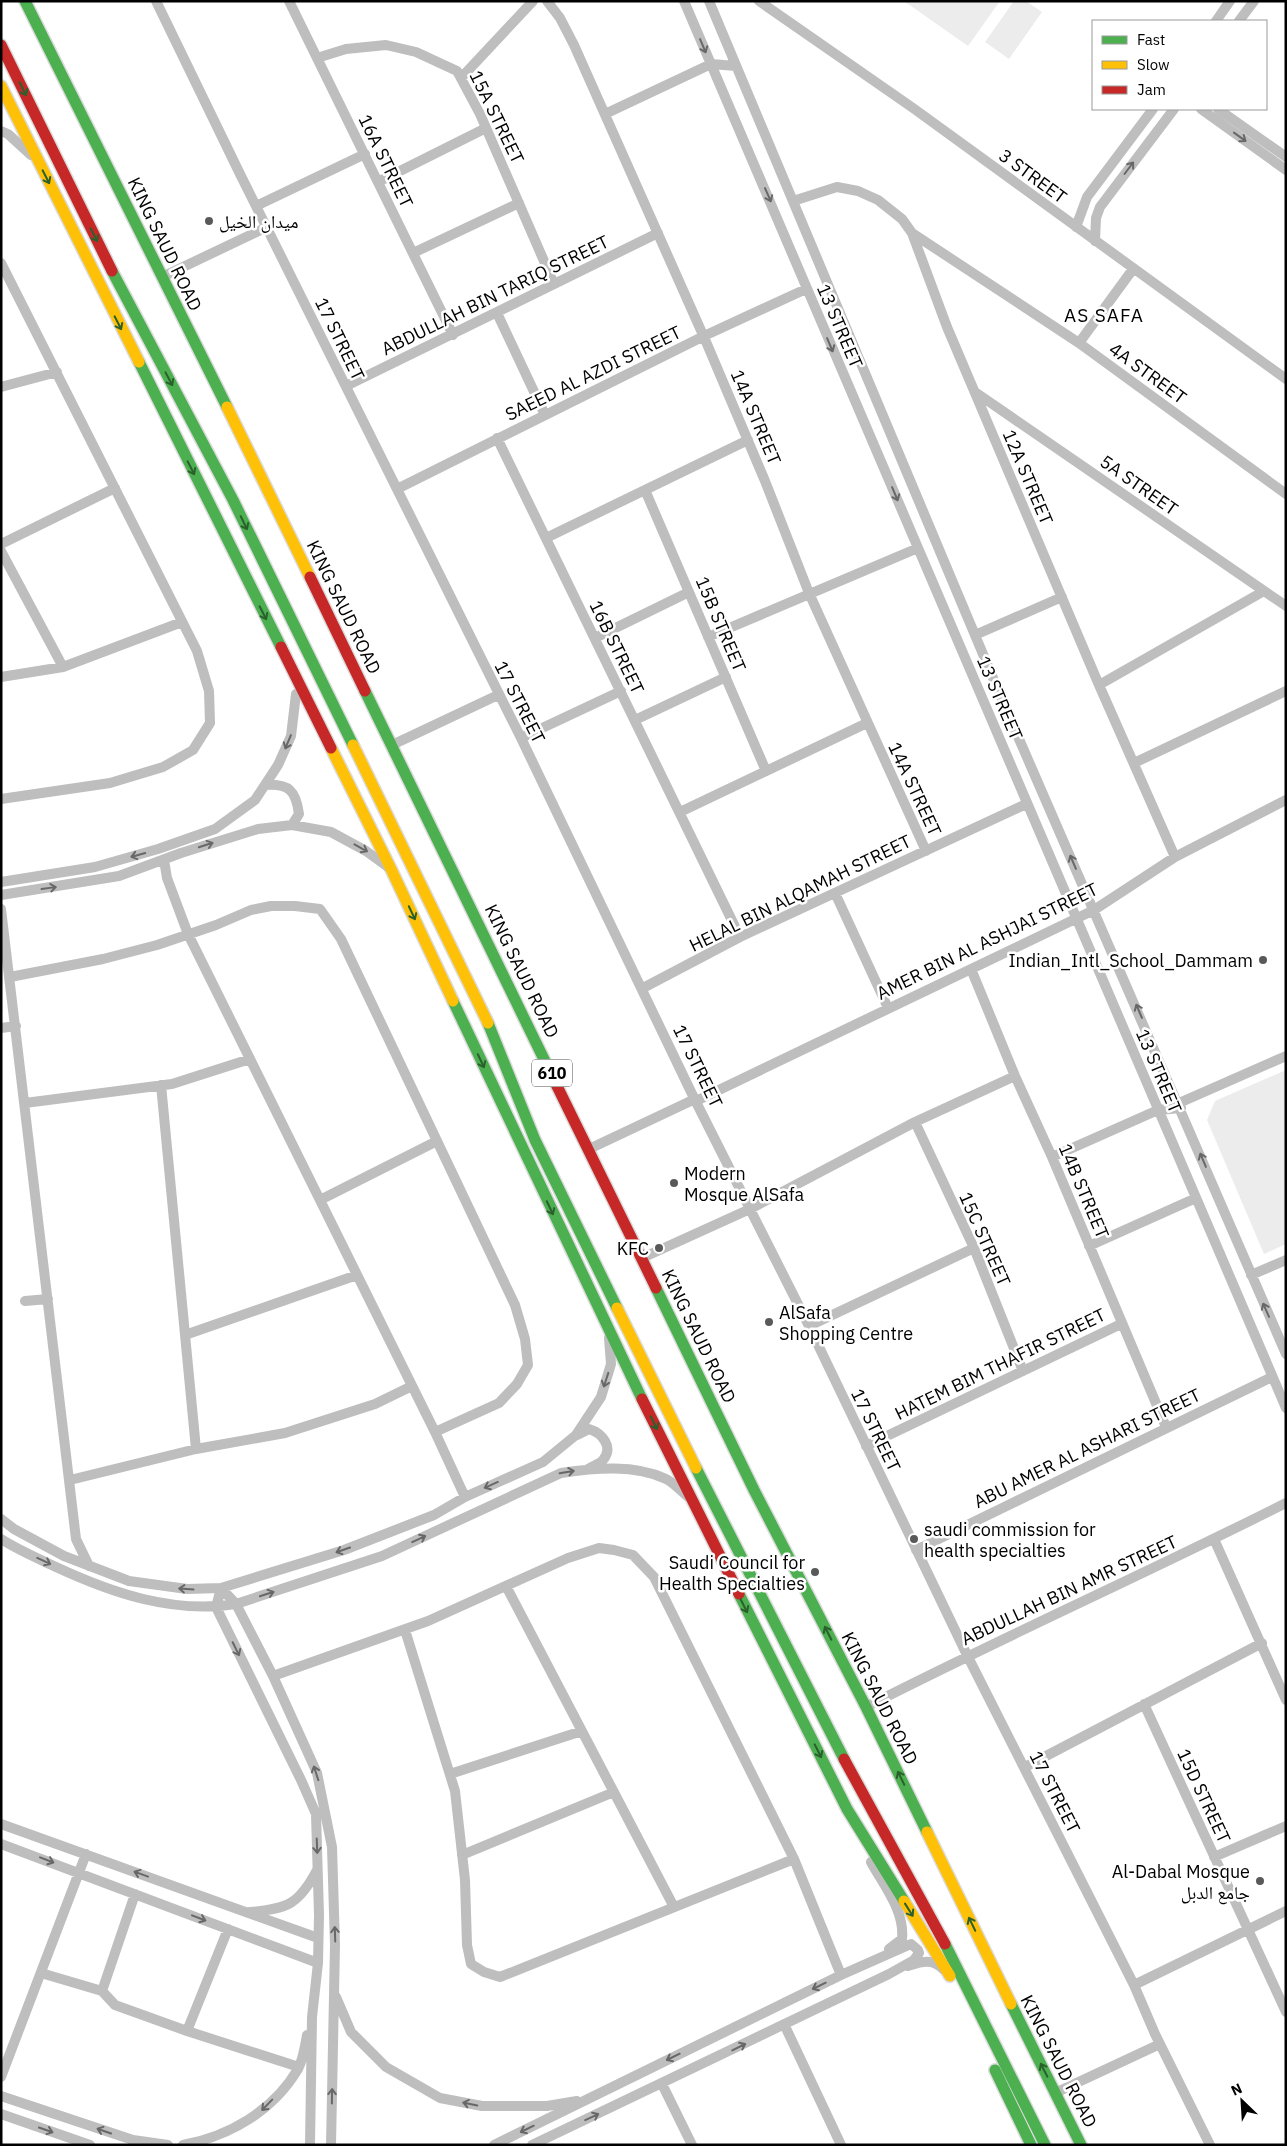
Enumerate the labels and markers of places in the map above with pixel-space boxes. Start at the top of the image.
place label: ميدان الخيل [219,210,299,233]
marker: ميدان الخيل [203,215,215,227]
place label: Indian_Intl_School_Dammam [1008,949,1253,972]
marker: Indian_Intl_School_Dammam [1257,954,1269,966]
place label: Modern Mosque AlSafa [684,1162,805,1206]
marker: Modern Mosque AlSafa [668,1177,680,1189]
place label: KFC [617,1237,649,1260]
marker: KFC [653,1242,665,1254]
place label: AlSafa Shopping Centre [779,1301,913,1345]
marker: AlSafa Shopping Centre [763,1316,775,1328]
place label: saudi commission for health specialties [924,1518,1096,1562]
marker: saudi commission for health specialties [908,1533,920,1545]
place label: Saudi Council for Health Specialties [659,1551,805,1595]
marker: Saudi Council for Health Specialties [809,1566,821,1578]
place label: Al-Dabal Mosque جامع الدبل [1112,1860,1250,1905]
marker: Al-Dabal Mosque جامع الدبل [1254,1875,1266,1887]

